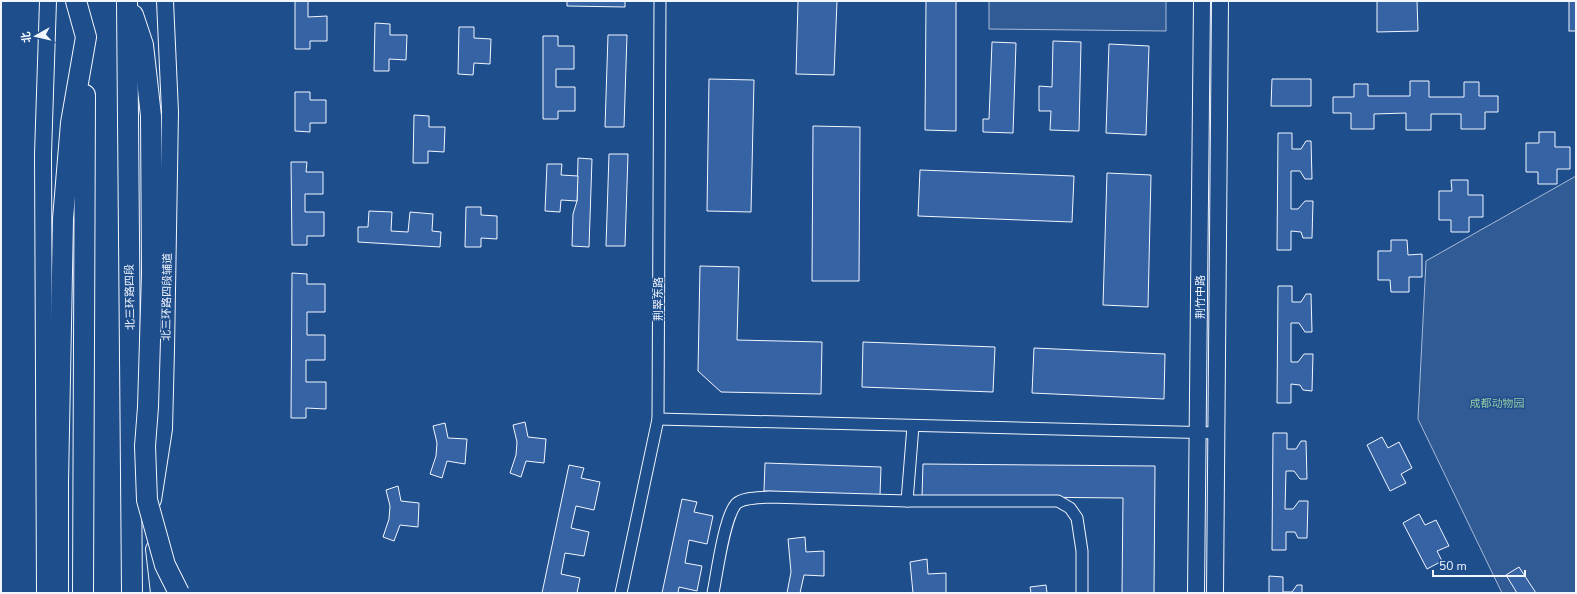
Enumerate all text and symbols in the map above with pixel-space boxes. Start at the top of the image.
north arrow [16,16,56,56]
text: 北 [18,31,35,44]
street label: 北三环路四段辅道 [159,253,175,341]
street label: 北三环路四段 [122,264,138,330]
street label: 荆竹中路 [1193,275,1208,319]
street label: 荆翠东路 [651,277,666,321]
park label: 成都动物园 [1470,396,1525,411]
scale bar [1433,552,1525,578]
text: 50 m [1439,558,1467,574]

